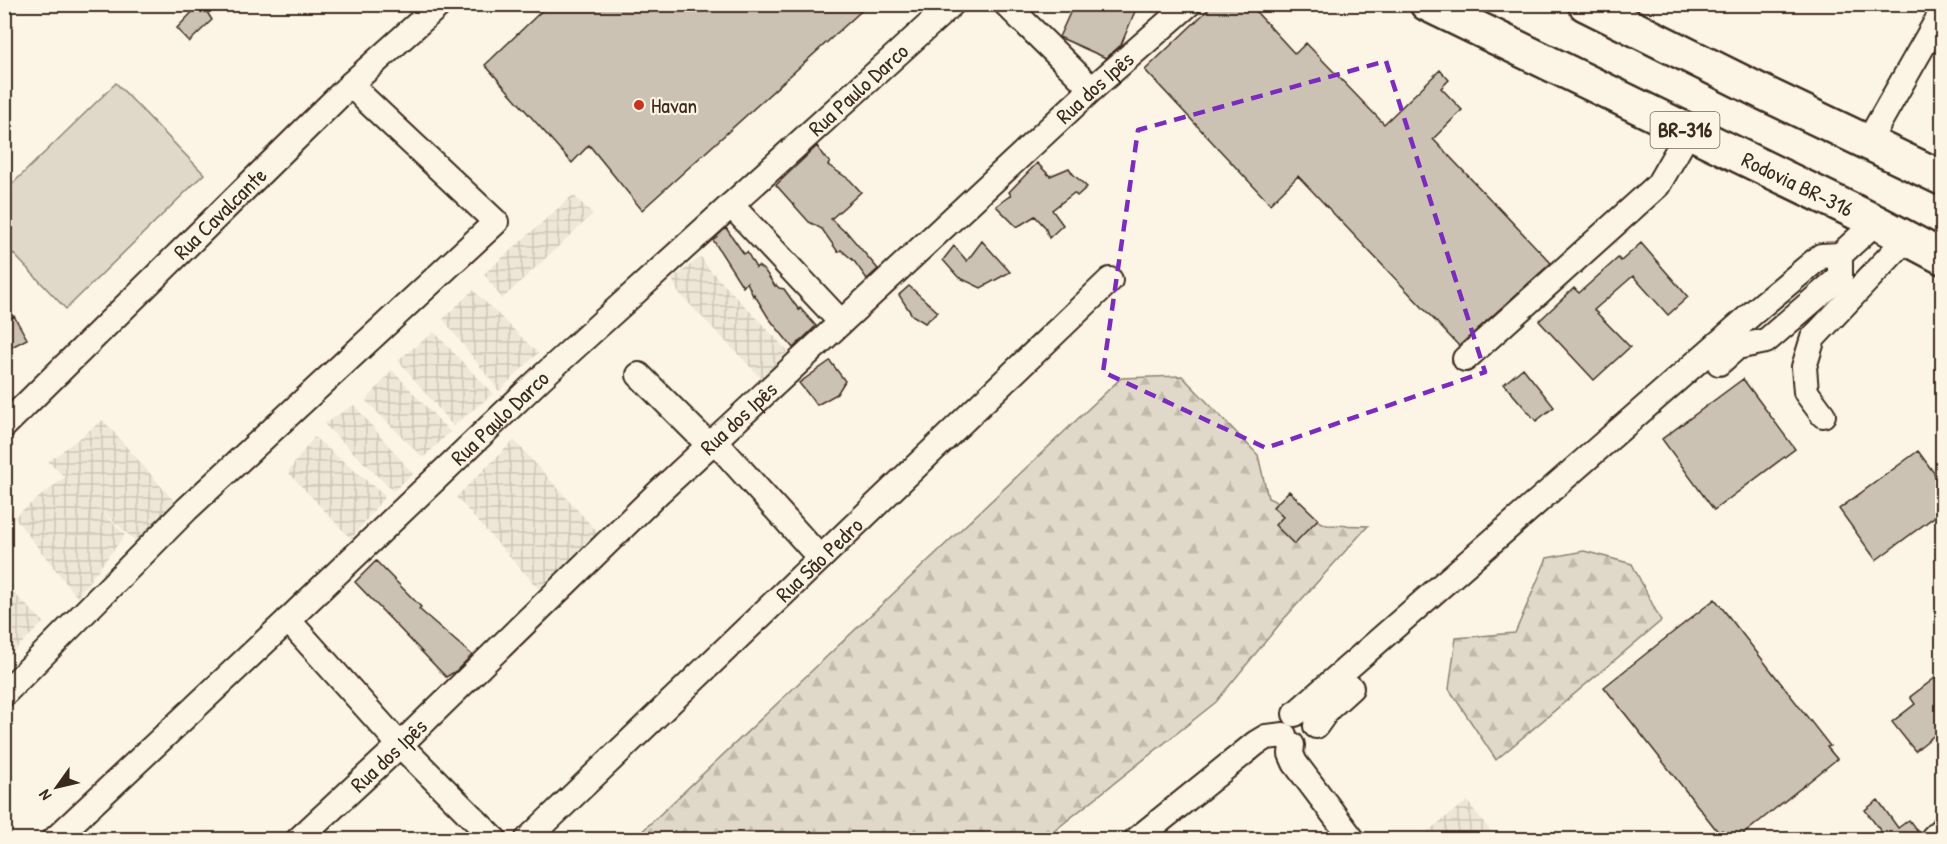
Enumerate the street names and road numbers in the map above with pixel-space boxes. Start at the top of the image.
street label: Rua Paulo Darco [802,36,915,143]
street label: Rua dos Ipês [1049,44,1140,130]
road number: BR-316 [1650,112,1720,148]
street label: Rodovia BR-316 [1737,144,1859,224]
street label: Rua Cavalcante [167,160,273,266]
street label: Rua Paulo Darco [444,363,555,472]
street label: Rua dos Ipês [693,375,784,462]
street label: Rua São Pedro [769,510,869,609]
street label: Rua dos Ipês [344,712,434,799]

